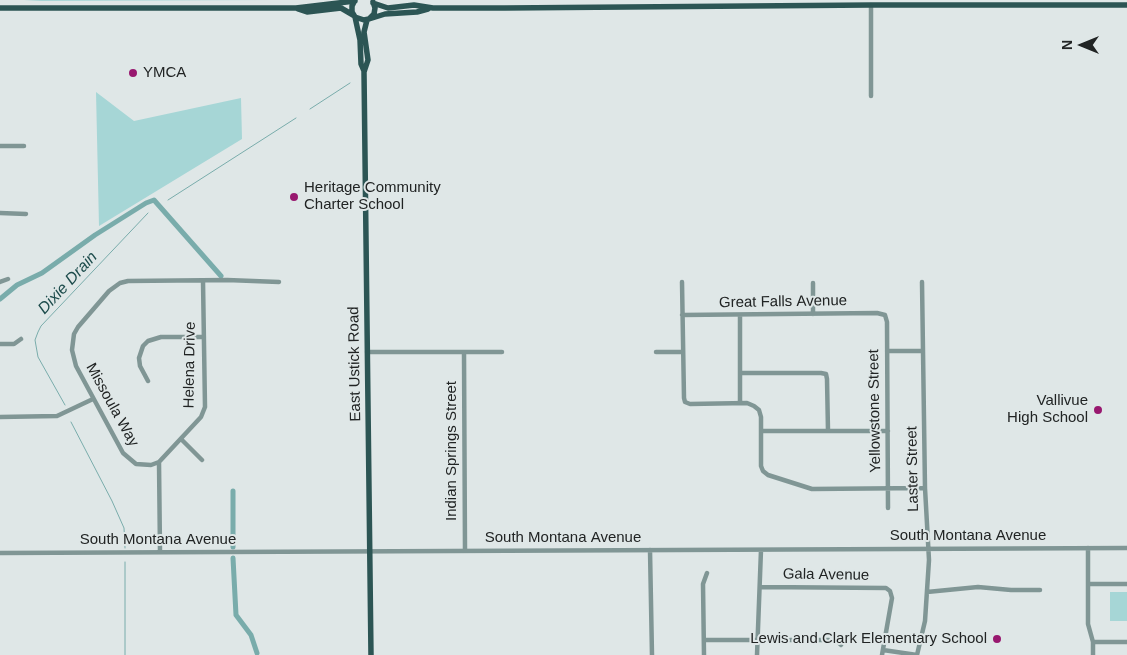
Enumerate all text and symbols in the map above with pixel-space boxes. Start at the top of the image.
north arrow [1057,20,1107,70]
text: N [1059,40,1075,50]
place label: YMCA [143,64,186,82]
marker: YMCA [127,67,139,79]
place label: Heritage Community Charter School [304,179,441,214]
marker: Heritage Community Charter School [288,191,300,203]
water label: Dixie Drain [34,248,102,318]
street label: Great Falls Avenue [719,292,847,312]
street label: East Ustick Road [345,306,365,422]
street label: Helena Drive [180,321,200,409]
street label: Yellowstone Street [865,349,885,473]
street label: Missoula Way [82,360,142,450]
street label: Indian Springs Street [443,381,461,521]
place label: Vallivue High School [1007,392,1088,427]
marker: Vallivue High School [1092,404,1104,416]
street label: Laster Street [903,426,923,512]
street label: South Montana Avenue [890,527,1046,545]
street label: South Montana Avenue [485,529,641,547]
street label: South Montana Avenue [80,531,236,549]
street label: Gala Avenue [783,565,869,585]
place label: Lewis and Clark Elementary School [750,630,987,648]
marker: Lewis and Clark Elementary School [991,633,1003,645]

